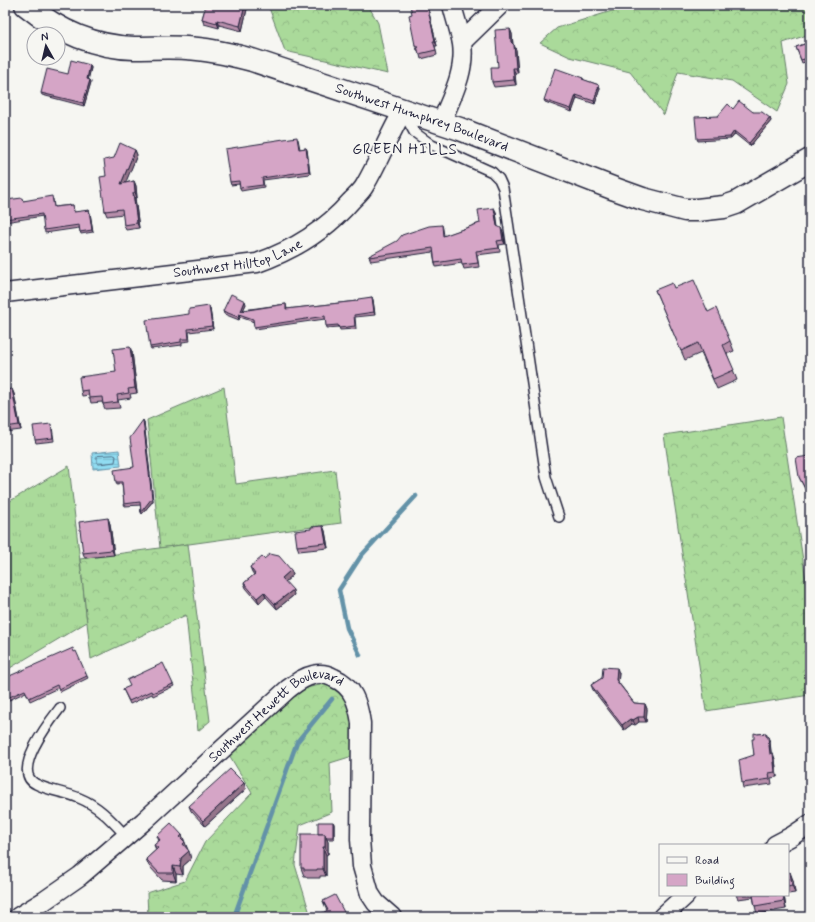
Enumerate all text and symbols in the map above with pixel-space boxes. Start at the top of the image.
north arrow [26,26,66,66]
text: N [40,30,49,45]
street label: Southwest Humphrey Boulevard [333,79,511,156]
district label: GREEN HILLS [352,140,458,160]
street label: Southwest Hilltop Lane [172,235,306,282]
street label: Southwest Hewett Boulevard [205,665,348,766]
legend [659,844,789,896]
text: Road [695,853,719,869]
text: Building [695,873,735,890]

